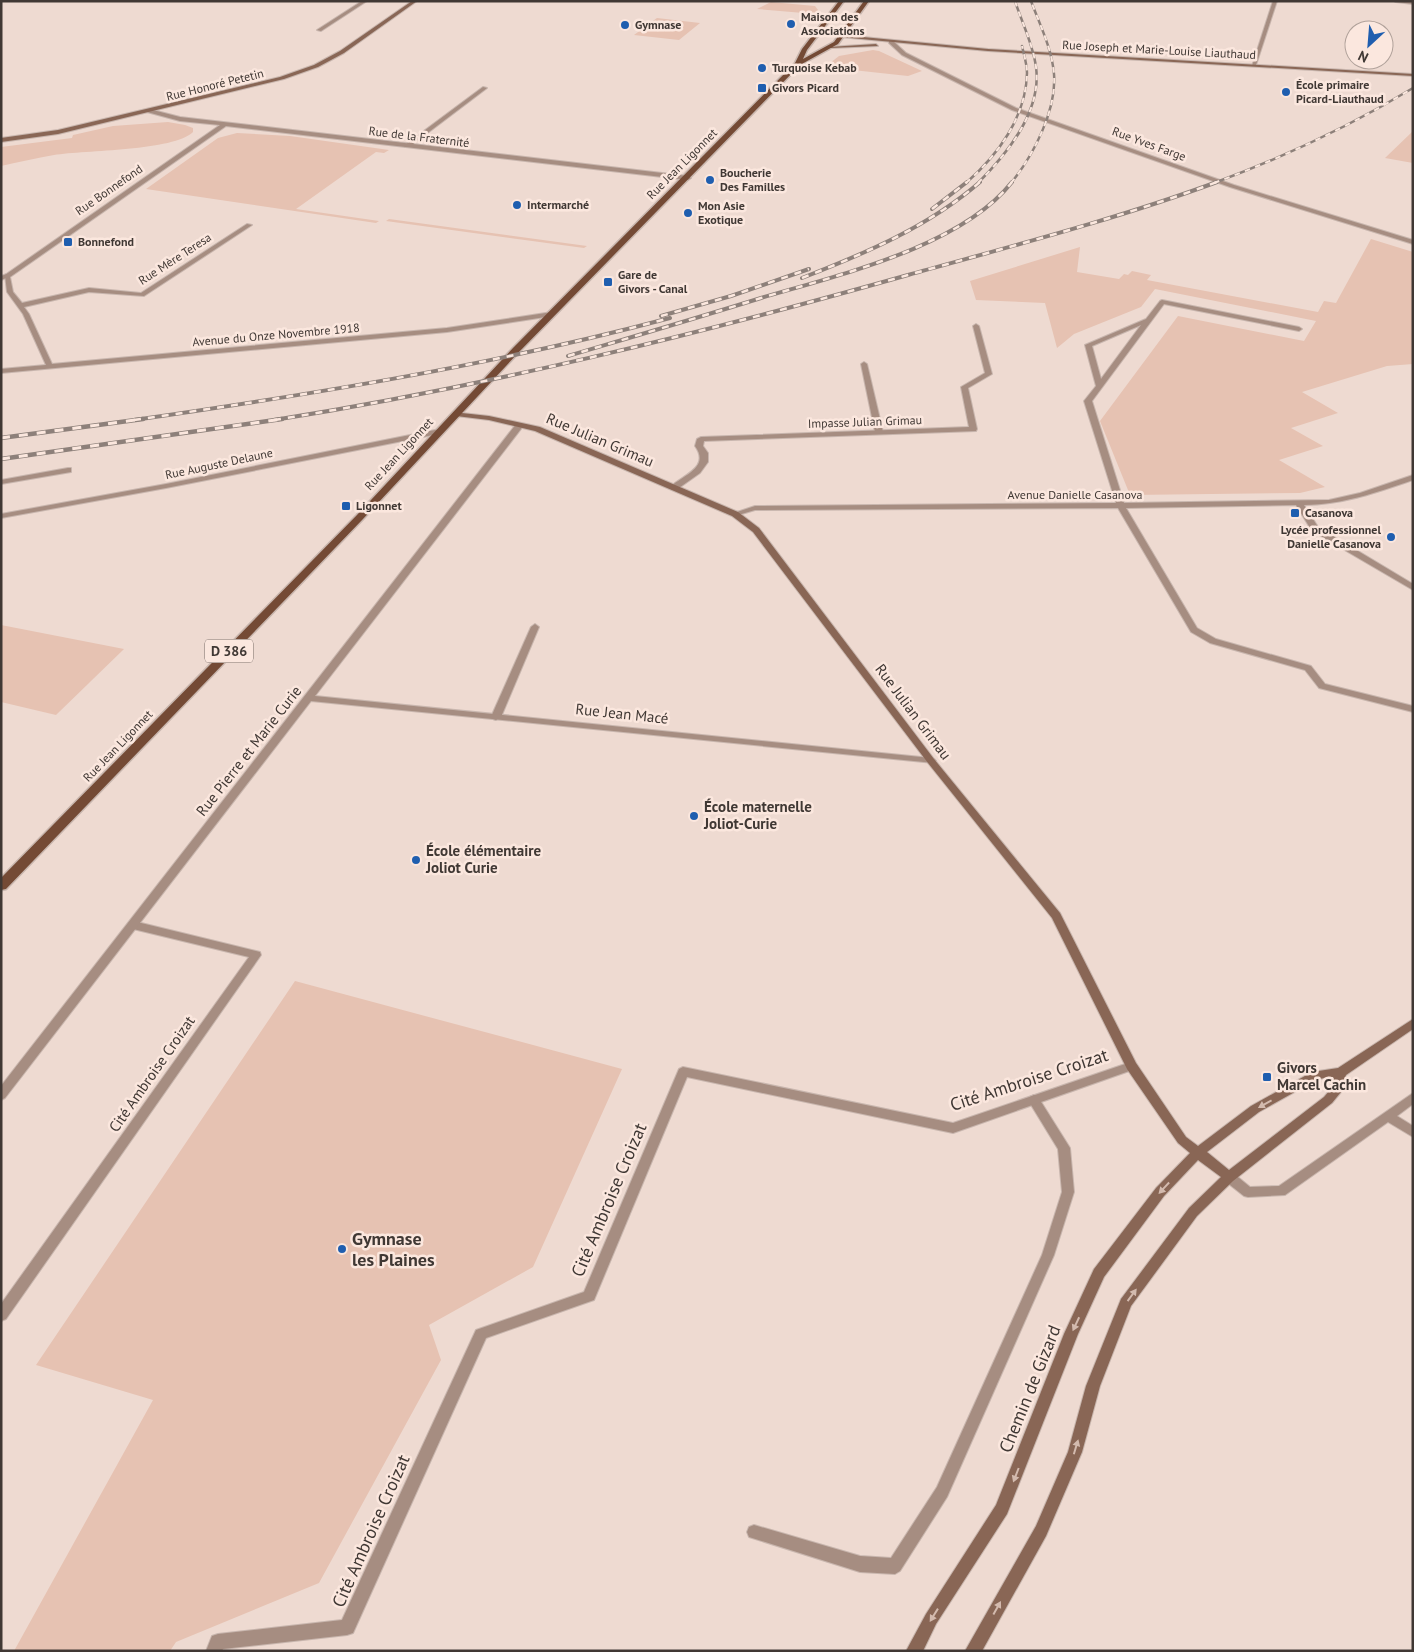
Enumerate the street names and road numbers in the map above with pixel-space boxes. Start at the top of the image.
street label: Rue Joseph et Marie-Louise Liauthaud [1062,37,1256,62]
street label: Rue Honoré Petetin [165,65,265,104]
street label: Rue de la Fraternité [368,123,470,150]
street label: Rue Yves Farge [1110,123,1188,164]
street label: Rue Jean Ligonnet [643,125,720,202]
street label: Rue Bonnefond [72,161,145,218]
street label: Rue Mère Teresa [136,229,214,288]
street label: Avenue du Onze Novembre 1918 [192,320,360,349]
street label: Rue Julian Grimau [544,408,657,471]
street label: Impasse Julian Grimau [808,412,922,431]
street label: Rue Jean Ligonnet [361,414,436,493]
street label: Rue Auguste Delaune [164,445,274,482]
street label: Avenue Danielle Casanova [1008,487,1142,502]
road number: D 386 [205,640,253,662]
street label: Rue Julian Grimau [871,660,956,763]
street label: Rue Pierre et Marie Curie [192,682,305,820]
street label: Rue Jean Macé [575,699,670,728]
street label: Rue Jean Ligonnet [80,707,156,785]
street label: Cité Ambroise Croizat [104,1012,199,1135]
street label: Cité Ambroise Croizat [947,1043,1111,1116]
street label: Cité Ambroise Croizat [566,1119,651,1280]
street label: Chemin de Gizard [993,1322,1066,1456]
street label: Cité Ambroise Croizat [326,1451,415,1611]

